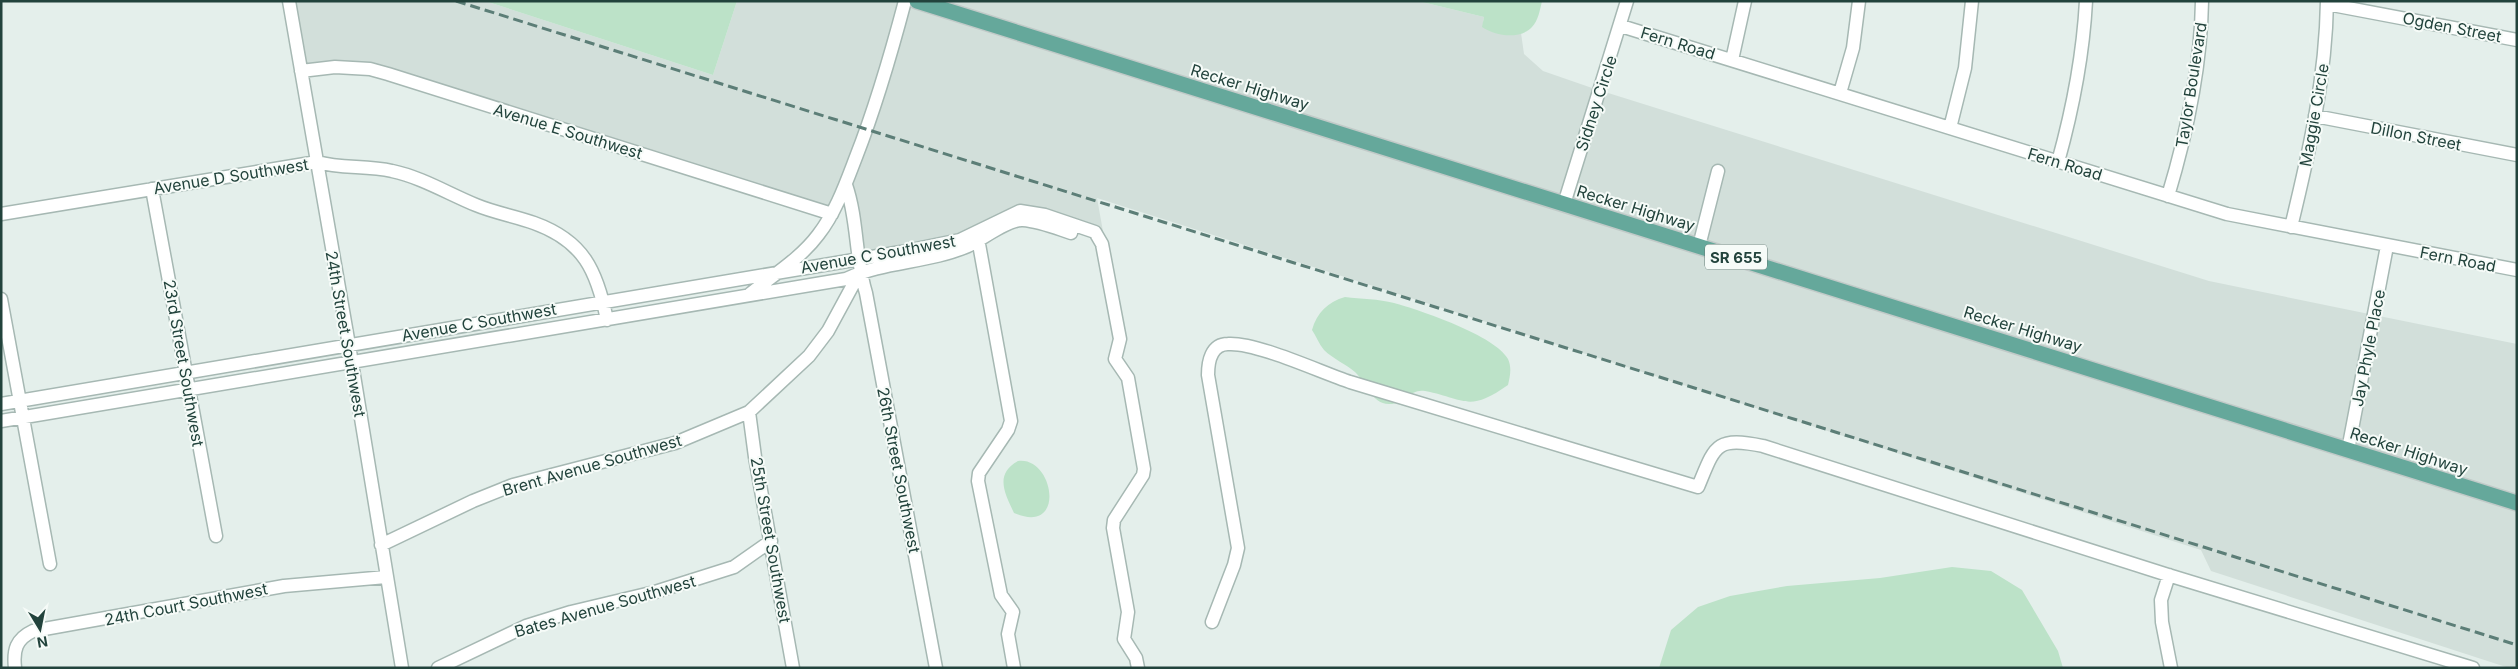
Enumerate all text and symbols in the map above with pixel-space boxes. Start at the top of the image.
street label: Ogden Street [2401,8,2503,46]
street label: Taylor Boulevard [2171,21,2211,149]
street label: Fern Road [1638,22,1718,64]
street label: Sidney Circle [1571,53,1621,153]
street label: Recker Highway [1188,60,1312,114]
street label: Maggie Circle [2295,62,2333,168]
street label: Avenue E Southwest [491,99,645,163]
street label: Dillon Street [2369,117,2463,155]
street label: Fern Road [2025,143,2105,185]
street label: Avenue D Southwest [152,154,310,198]
street label: Recker Highway [1574,181,1698,235]
street label: Avenue C Southwest [799,231,957,277]
street label: Fern Road [2418,242,2498,276]
road number: SR 655 [1705,244,1767,270]
street label: 24th Street Southwest [322,249,370,419]
street label: 23rd Street Southwest [159,278,209,448]
street label: Jay Phyle Place [2347,288,2389,408]
street label: Avenue C Southwest [400,299,558,345]
street label: Recker Highway [1961,302,2085,356]
street label: 26th Street Southwest [873,385,925,555]
street label: Recker Highway [2348,423,2470,479]
street label: Brent Avenue Southwest [500,430,684,500]
street label: 25th Street Southwest [747,455,795,625]
street label: Bates Avenue Southwest [512,571,698,641]
street label: 24th Court Southwest [103,578,269,630]
north arrow [15,604,65,654]
text: N [36,633,49,652]

